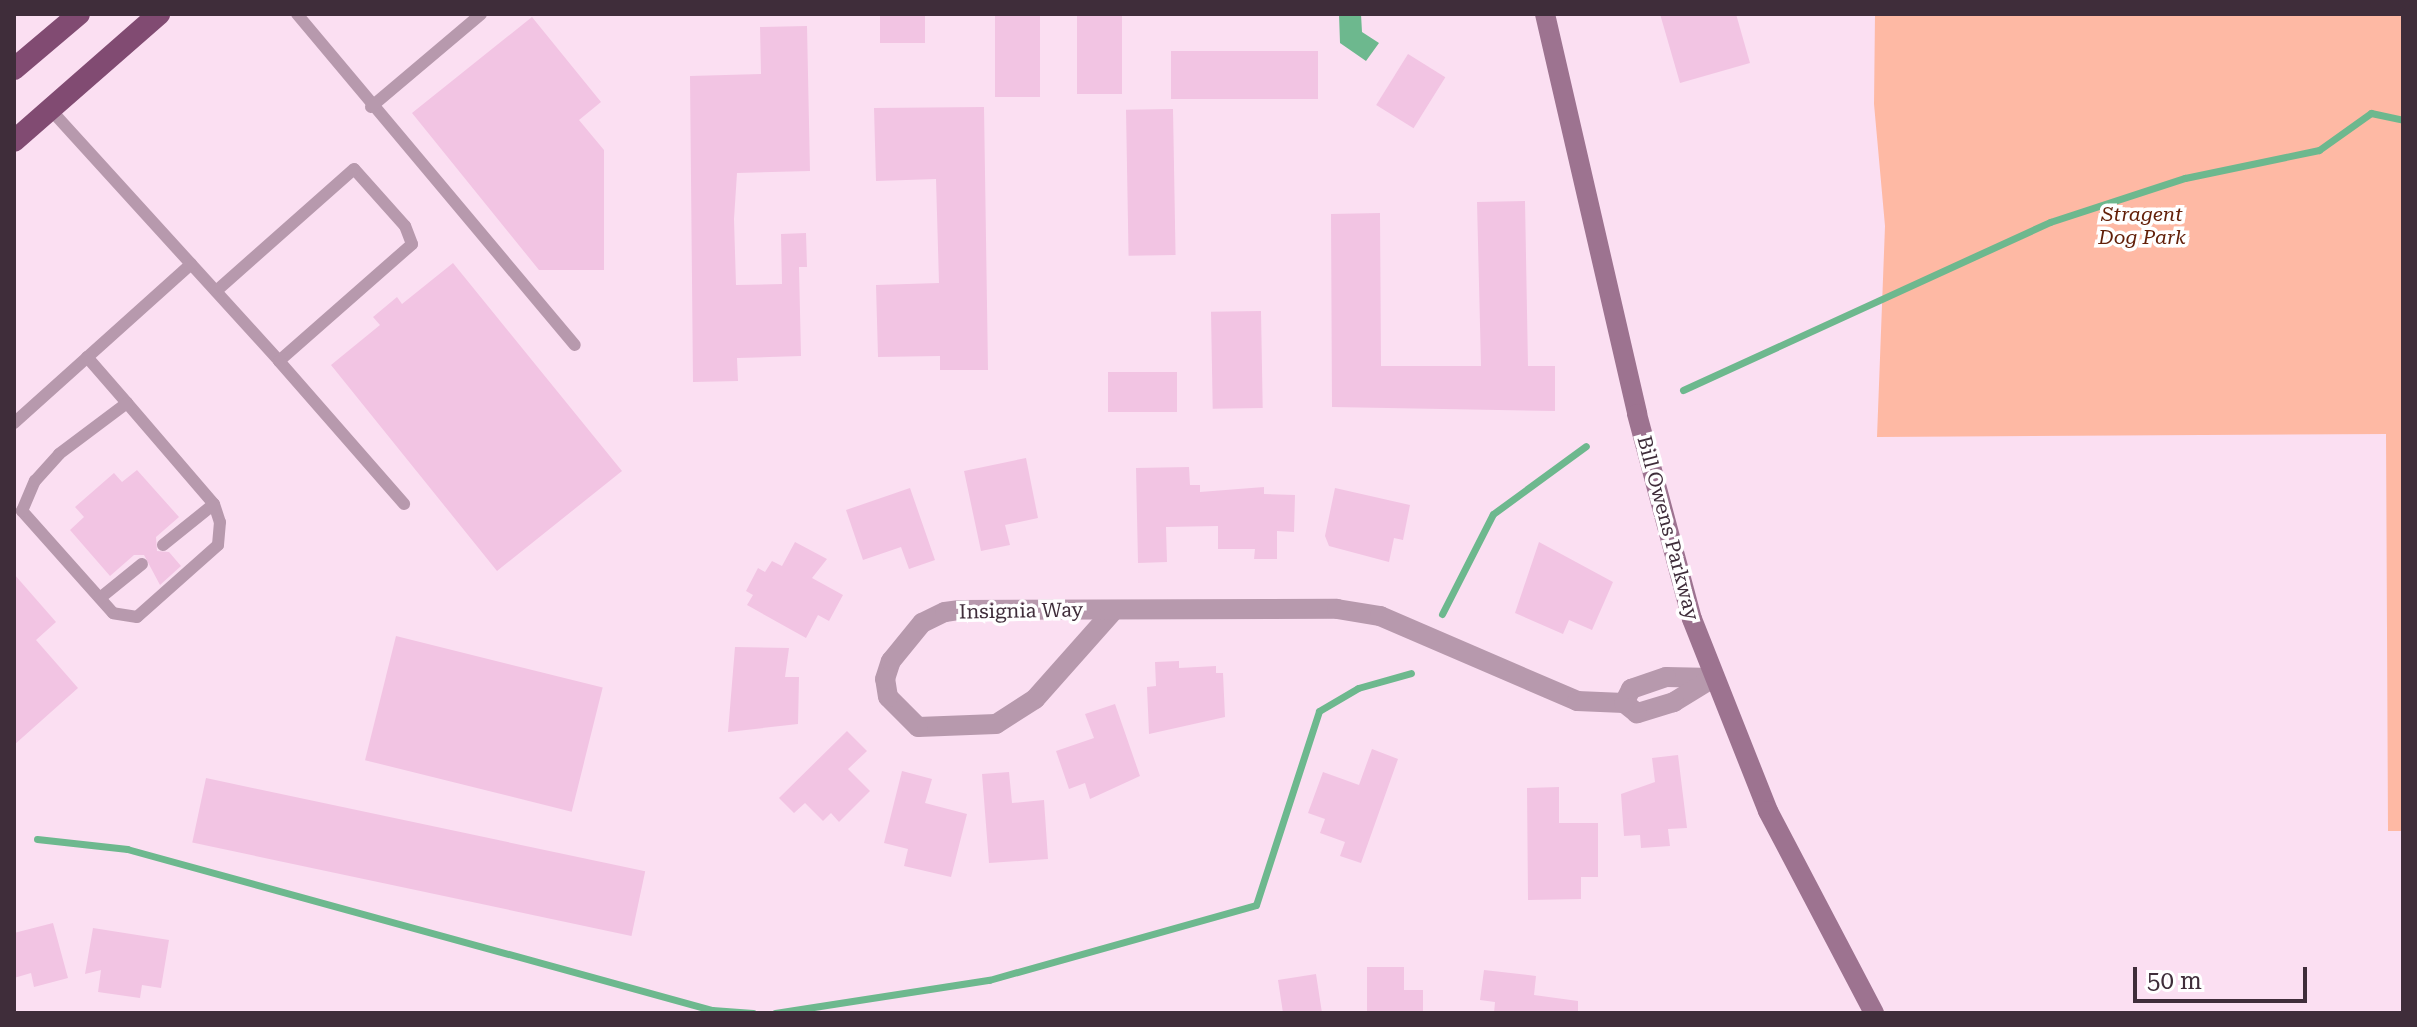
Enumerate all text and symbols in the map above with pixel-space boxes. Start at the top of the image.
park label: Stragent Dog Park [2098,202,2186,249]
street label: Bill Owens Parkway [1632,433,1704,623]
street label: Insignia Way [959,598,1083,624]
scale bar [2137,951,2311,1001]
text: 50 m [2147,967,2202,995]

